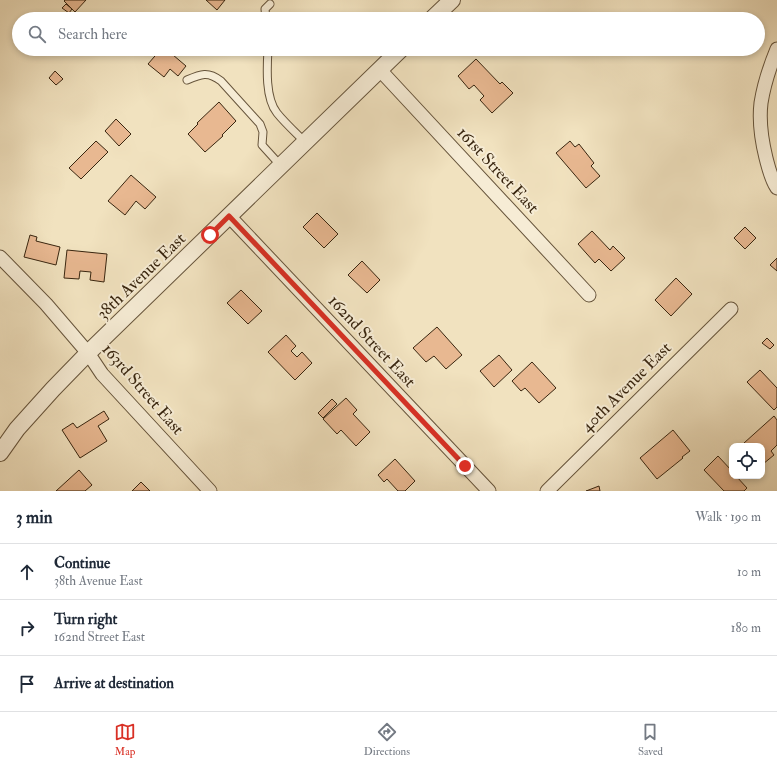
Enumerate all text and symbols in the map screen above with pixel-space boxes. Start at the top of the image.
search box [12,12,765,56]
icon: search [26,23,48,45]
text: Search here [58,25,127,44]
street label: 161st Street East [453,122,544,218]
route start [201,226,219,244]
street label: 38th Avenue East [92,228,190,324]
street label: 162nd Street East [324,290,421,392]
street label: 40th Avenue East [576,337,676,437]
street label: 163rd Street East [98,339,189,439]
map controls [729,443,765,479]
button: locate [729,443,765,479]
route end [456,457,474,475]
text: 3 min [16,507,53,528]
text: Walk · 190 m [695,509,761,525]
text: Continue [54,554,110,573]
icon: ahead [16,561,38,583]
text: 10 m [737,564,761,580]
text: 38th Avenue East [54,573,143,589]
text: Turn right [54,610,117,629]
icon: right [16,617,38,639]
text: 180 m [731,620,761,636]
text: 162nd Street East [54,629,145,645]
icon: arrive [16,673,38,695]
text: Arrive at destination [54,674,174,693]
tab: Map [114,721,136,758]
tab: Directions [364,721,410,758]
tab: Saved [638,721,663,758]

